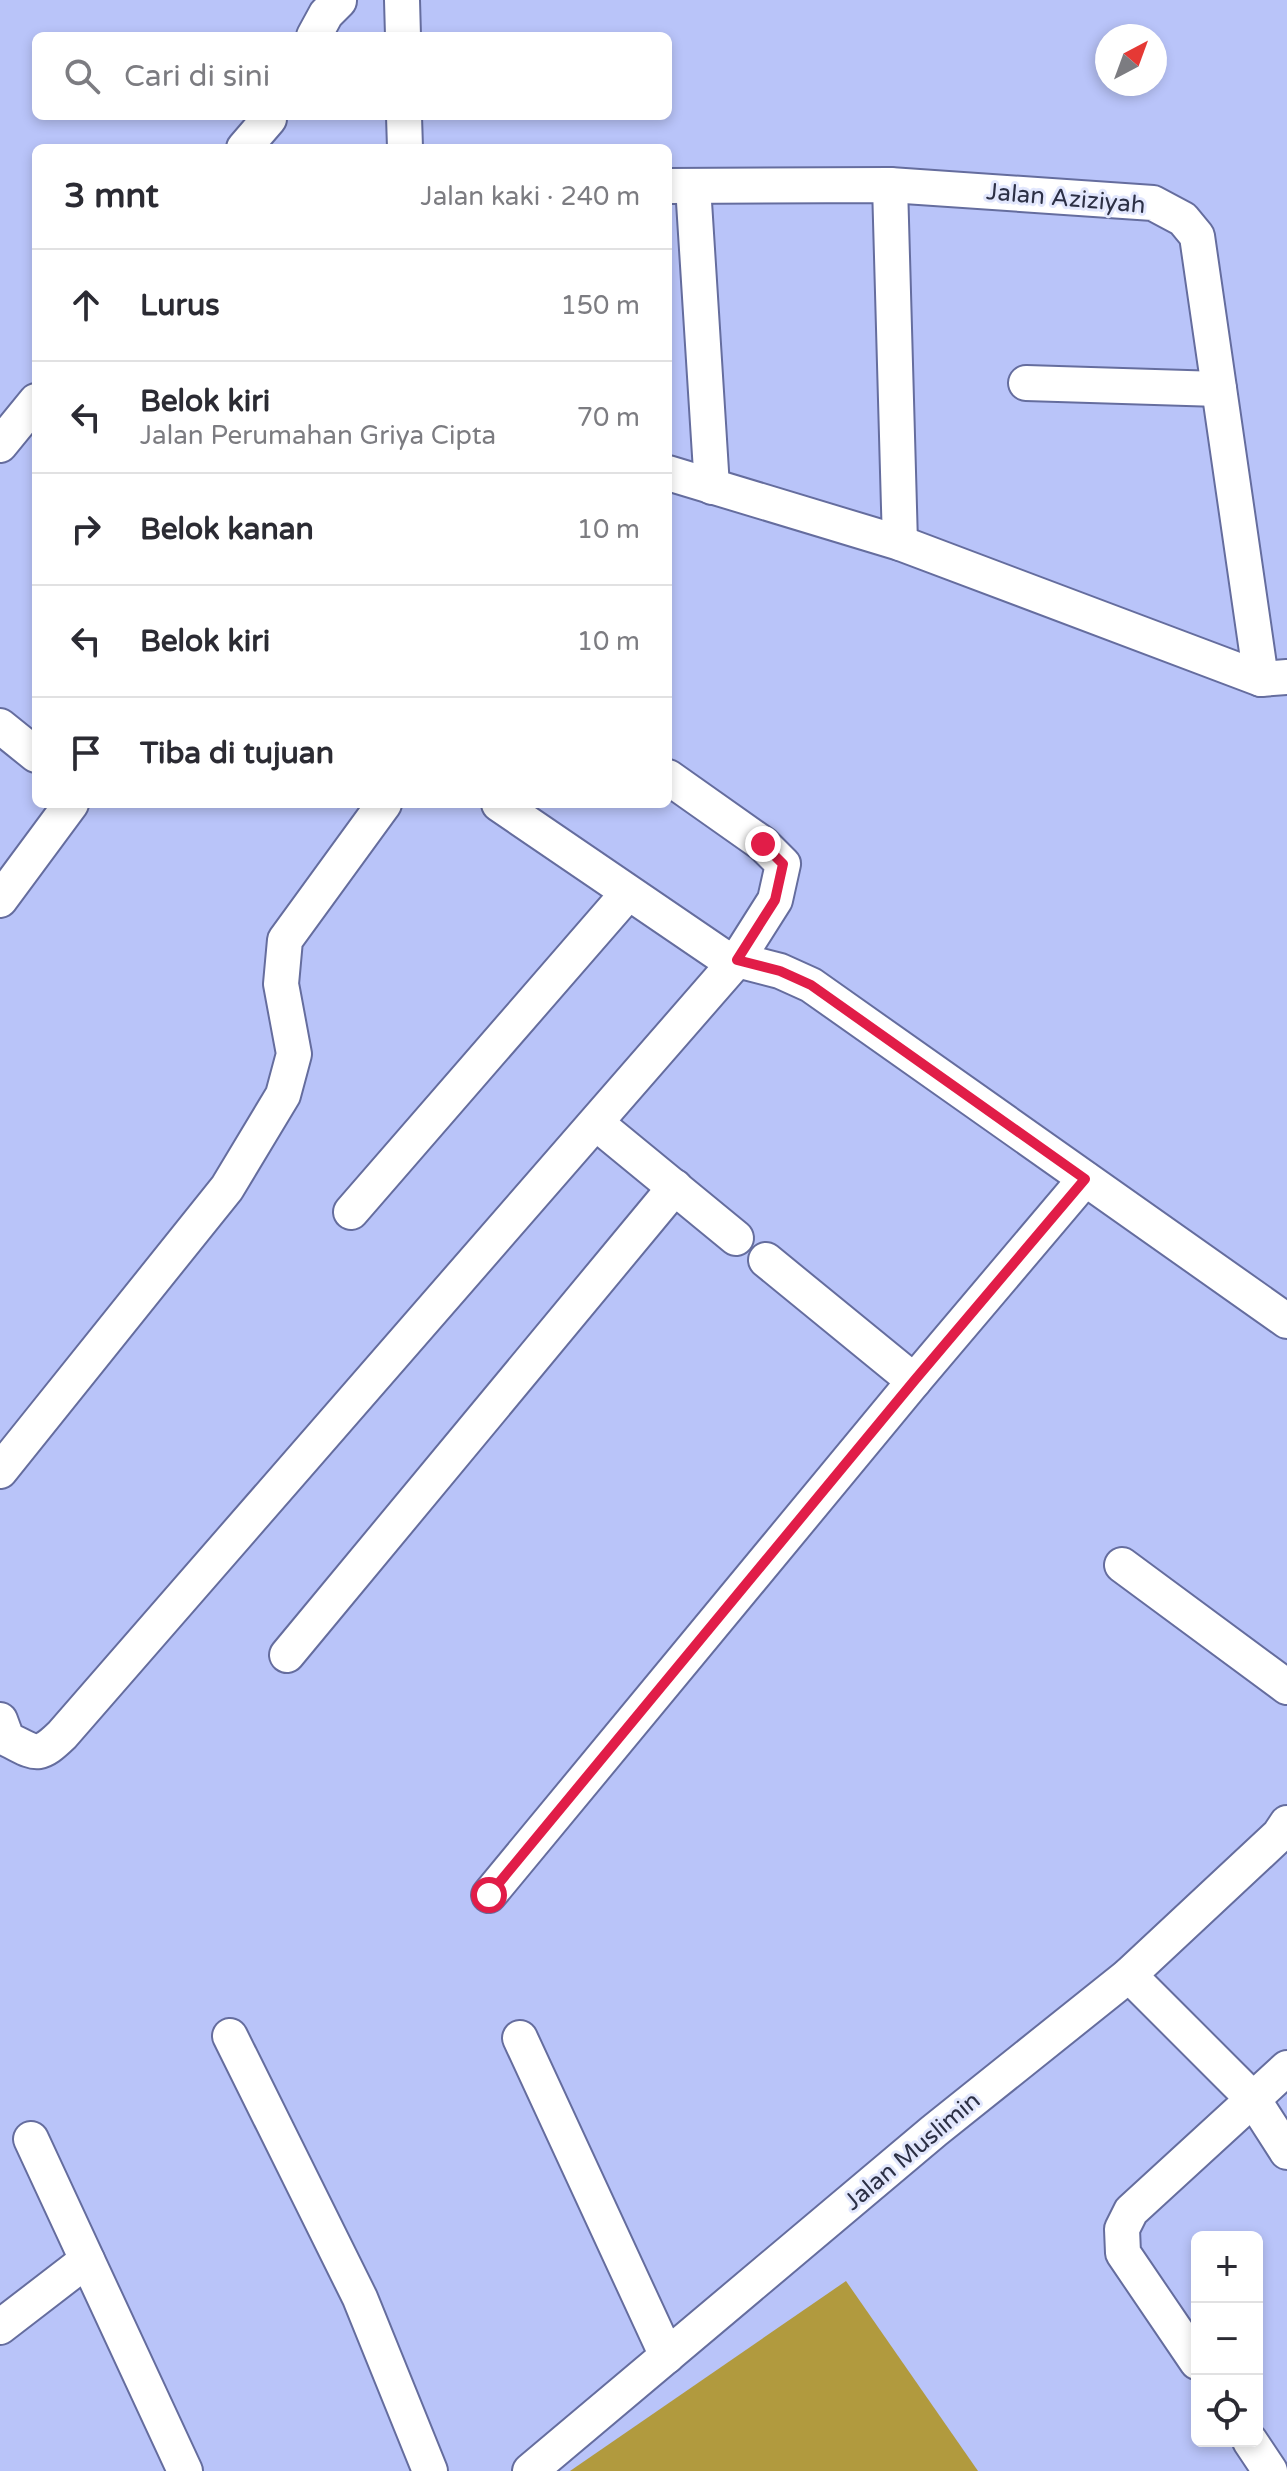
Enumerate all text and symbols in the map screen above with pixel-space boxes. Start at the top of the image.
north arrow [1095,24,1167,96]
search box [32,32,672,120]
icon: search [60,54,104,98]
text: Cari di sini [124,58,270,95]
text: 3 mnt [64,176,159,217]
street label: Jalan Aziziyah [985,177,1147,220]
text: Jalan kaki · 240 m [421,181,640,212]
icon: ahead [64,283,108,327]
text: Lurus [140,287,220,324]
text: 150 m [560,290,640,321]
text: Belok kiri [140,383,270,420]
icon: left [64,395,108,439]
text: 70 m [577,402,640,433]
text: Jalan Perumahan Griya Cipta [140,420,496,451]
icon: right [64,507,108,551]
text: Belok kanan [140,511,314,548]
text: 10 m [577,514,640,545]
icon: left [64,619,108,663]
text: Belok kiri [140,623,270,660]
text: 10 m [577,626,640,657]
icon: arrive [64,731,108,775]
text: Tiba di tujuan [140,735,334,772]
route end [745,826,781,862]
route start [471,1877,507,1913]
street label: Jalan Muslimin [838,2086,986,2217]
map controls [1191,2231,1263,2447]
button: + [1191,2231,1263,2303]
button: − [1191,2303,1263,2375]
button: locate [1191,2375,1263,2447]

